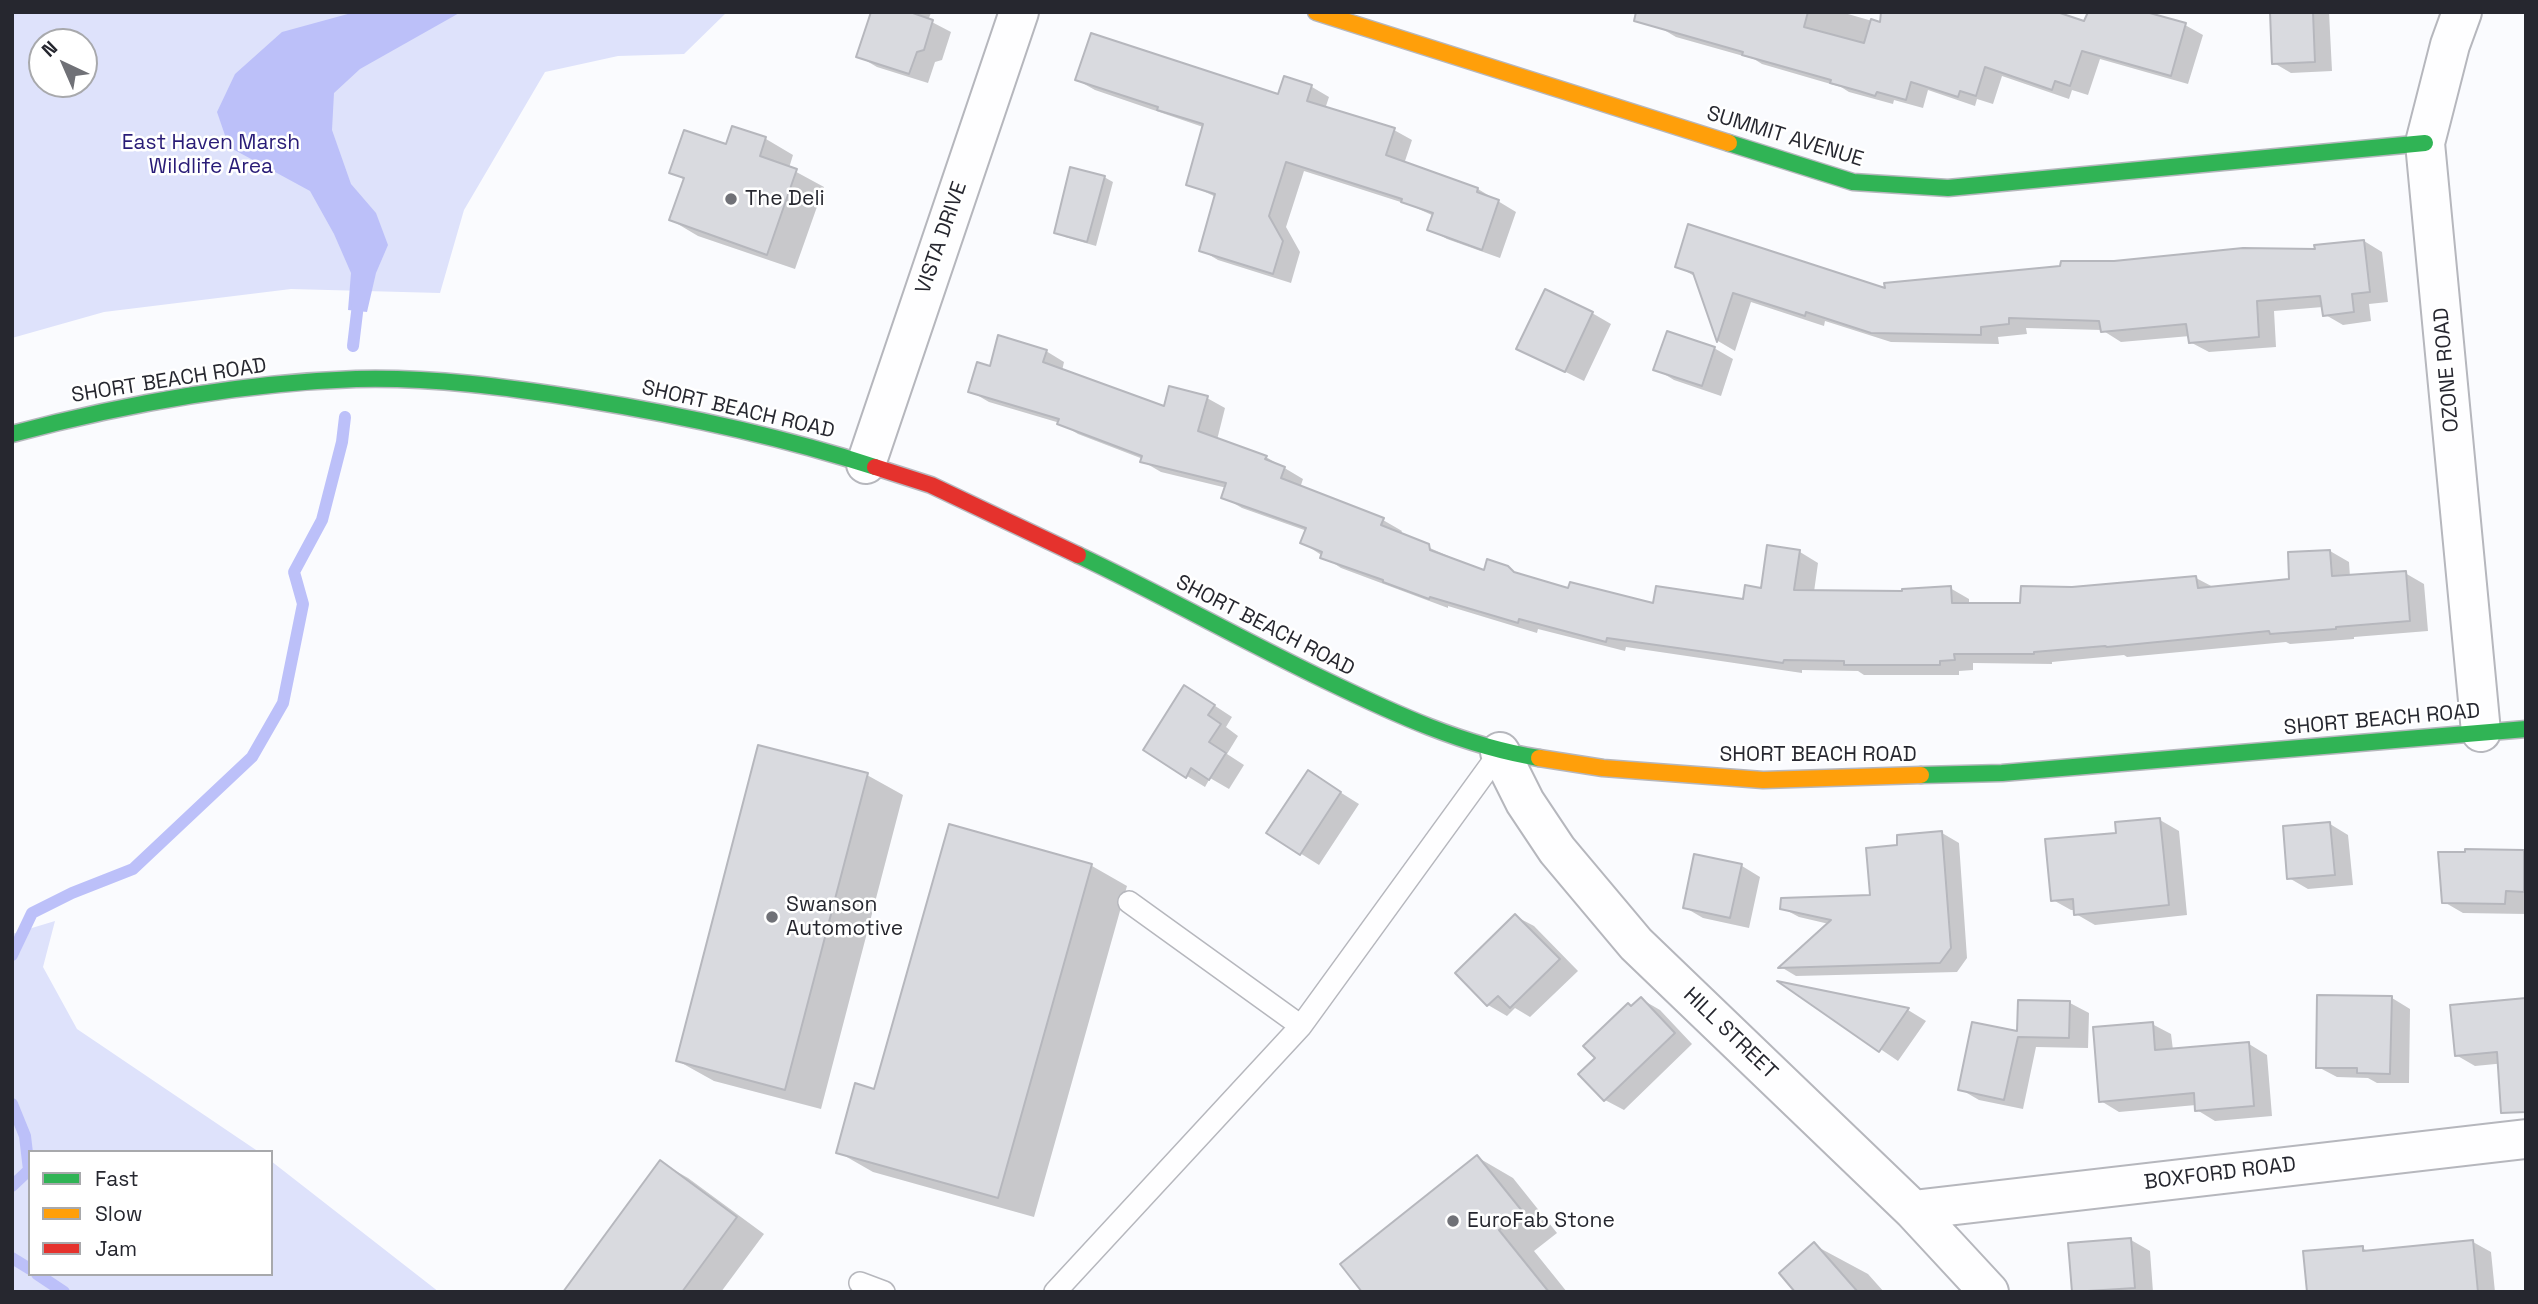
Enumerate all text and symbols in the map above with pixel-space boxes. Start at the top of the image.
north arrow [28,28,98,98]
text: N [36,36,63,62]
street label: SUMMIT AVENUE [1703,101,1867,173]
park label: East Haven Marsh Wildlife Area [122,130,300,180]
street label: VISTA DRIVE [911,179,973,297]
place label: The Deli [745,186,825,212]
marker: The Deli [723,191,739,207]
street label: OZONE ROAD [2429,307,2465,433]
street label: SHORT BEACH ROAD [70,353,268,409]
street label: SHORT BEACH ROAD [639,376,837,444]
street label: SHORT BEACH ROAD [1171,570,1359,682]
street label: SHORT BEACH ROAD [2283,699,2481,741]
street label: SHORT BEACH ROAD [1719,742,1917,768]
place label: Swanson Automotive [786,892,903,942]
marker: Swanson Automotive [764,909,780,925]
street label: HILL STREET [1678,983,1782,1085]
legend [28,1150,273,1276]
street label: BOXFORD ROAD [2143,1152,2297,1196]
text: Fast [95,1165,139,1192]
text: Slow [95,1200,143,1227]
place label: EuroFab Stone [1467,1208,1615,1234]
marker: EuroFab Stone [1445,1213,1461,1229]
text: Jam [95,1235,137,1262]

